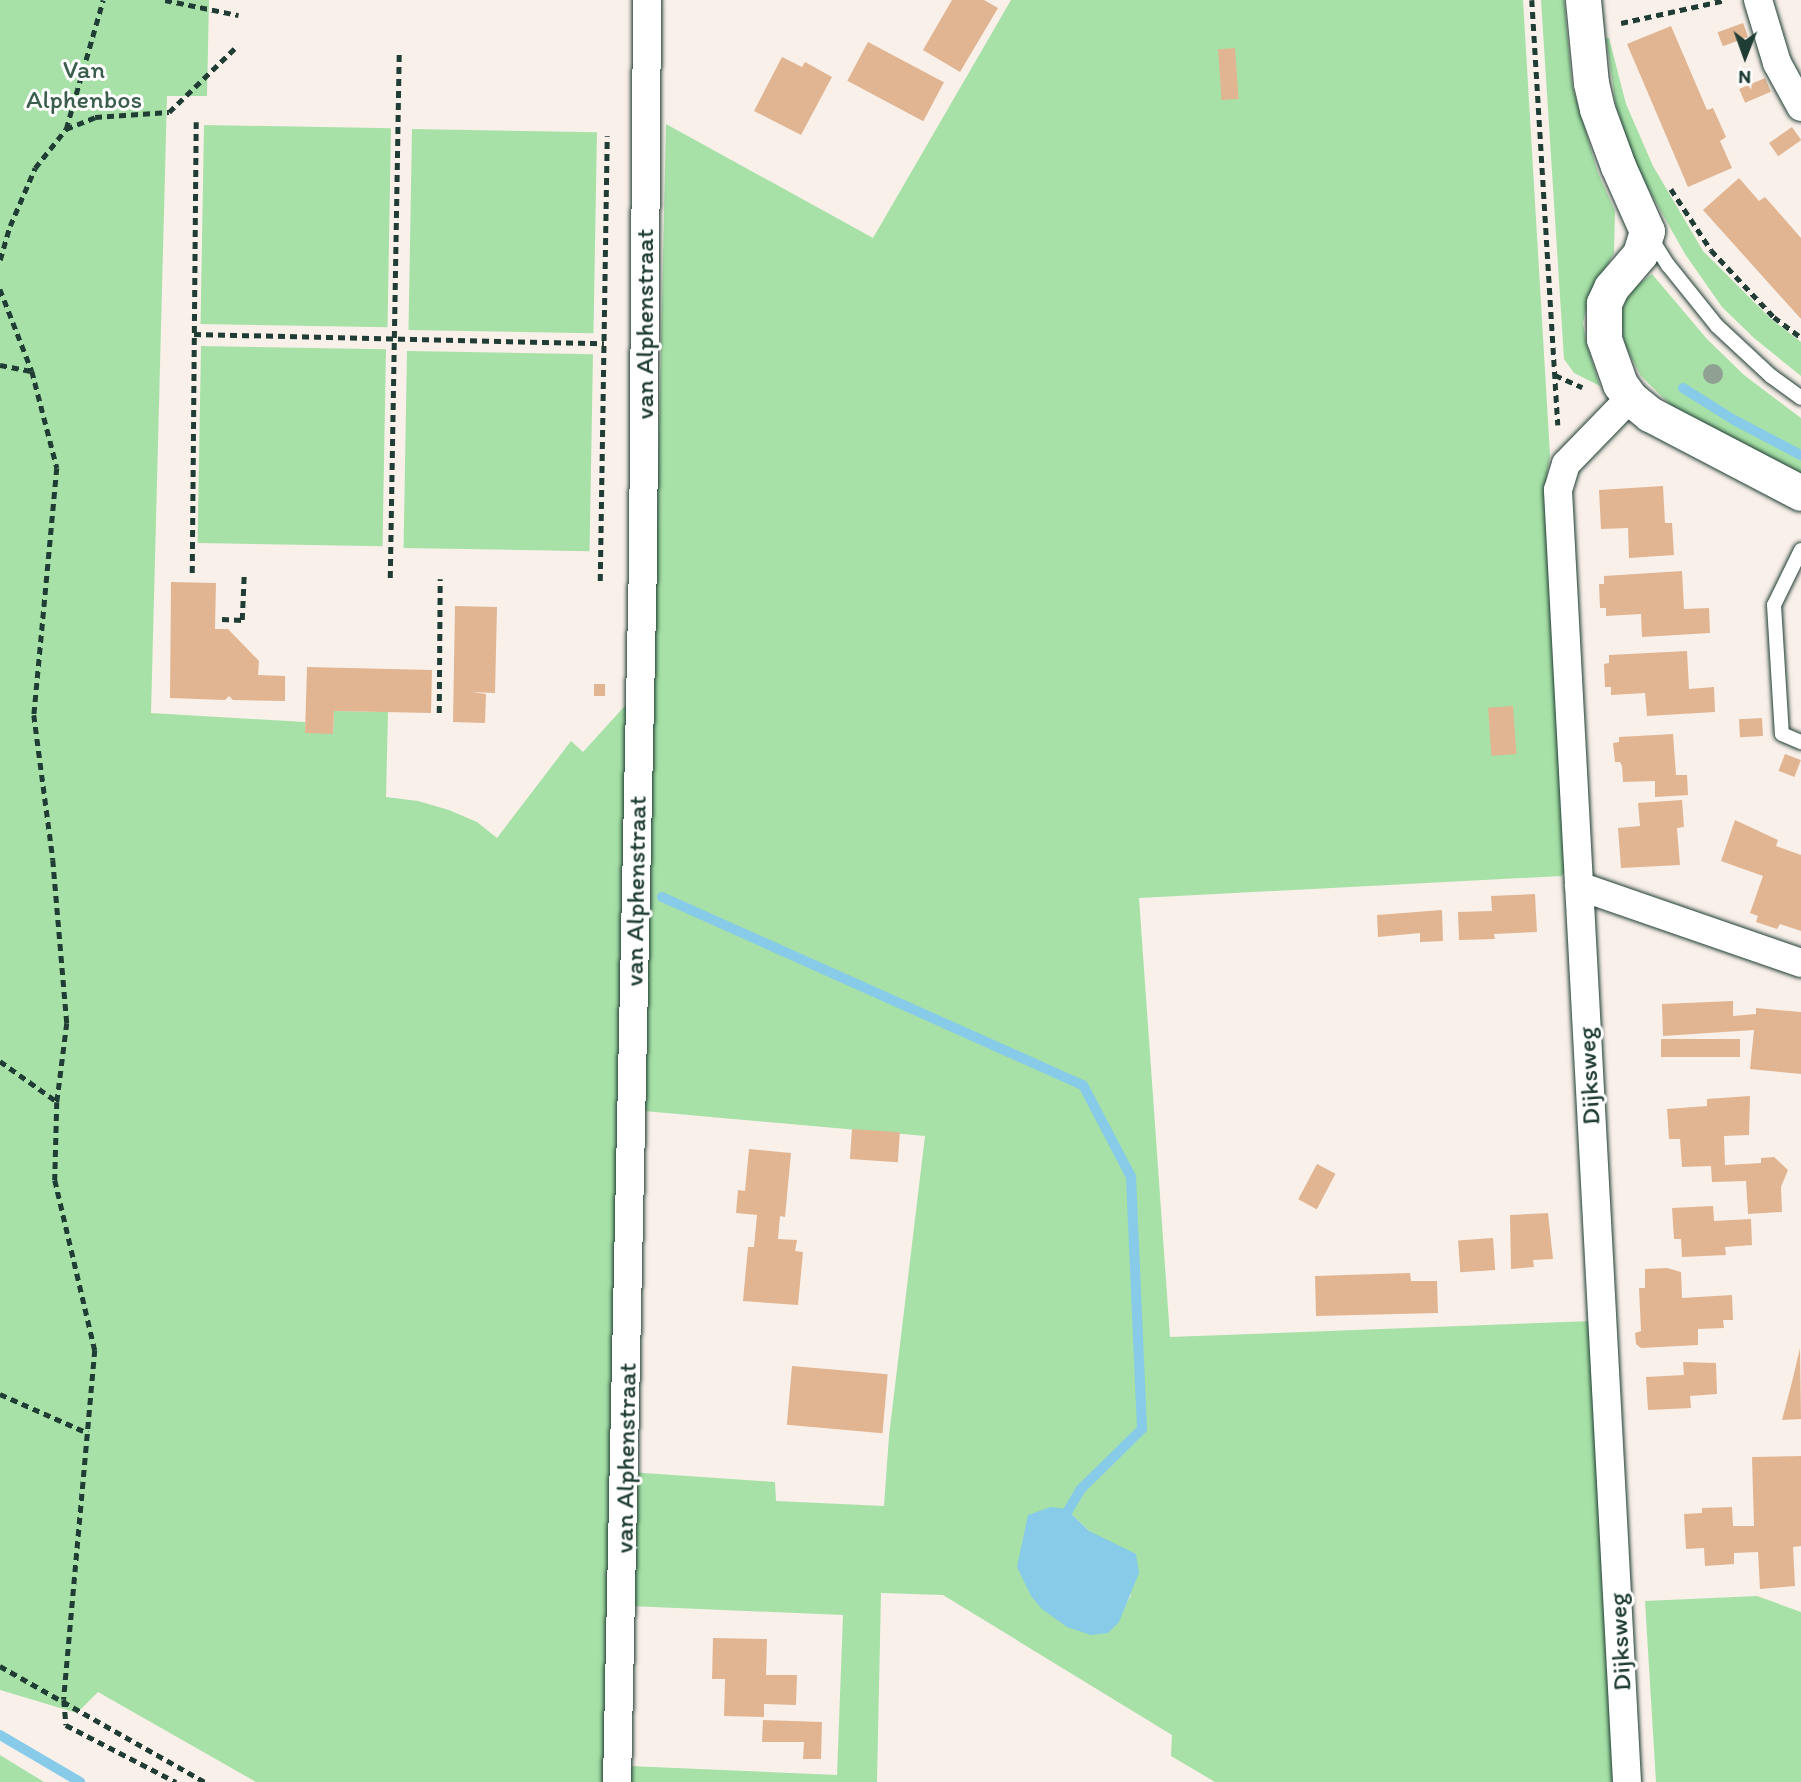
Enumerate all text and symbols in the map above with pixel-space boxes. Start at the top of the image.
north arrow [1710,21,1780,91]
park label: Van Alphenbos [26,54,142,116]
text: N [1738,66,1751,89]
street label: van Alphenstraat [629,229,661,419]
street label: van Alphenstraat [619,795,653,987]
street label: Dijksweg [1571,1026,1607,1126]
street label: van Alphenstraat [609,1362,643,1554]
street label: Dijksweg [1602,1592,1638,1692]

